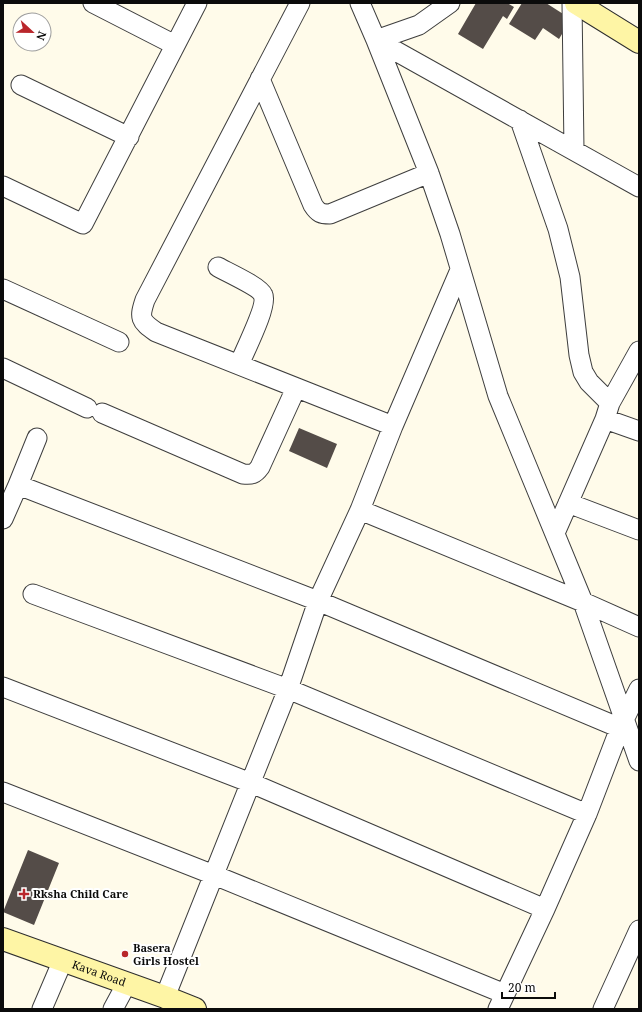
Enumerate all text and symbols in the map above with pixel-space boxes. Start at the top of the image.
north arrow [12,12,52,52]
text: N [33,29,50,43]
place label: Rksha Child Care [33,886,128,901]
marker: Rksha Child Care [18,888,30,900]
place label: Basera Girls Hostel [133,940,199,968]
marker: Basera Girls Hostel [120,949,130,959]
street label: Kava Road [70,956,128,989]
scale bar [502,974,555,1000]
text: 20 m [508,979,536,996]

